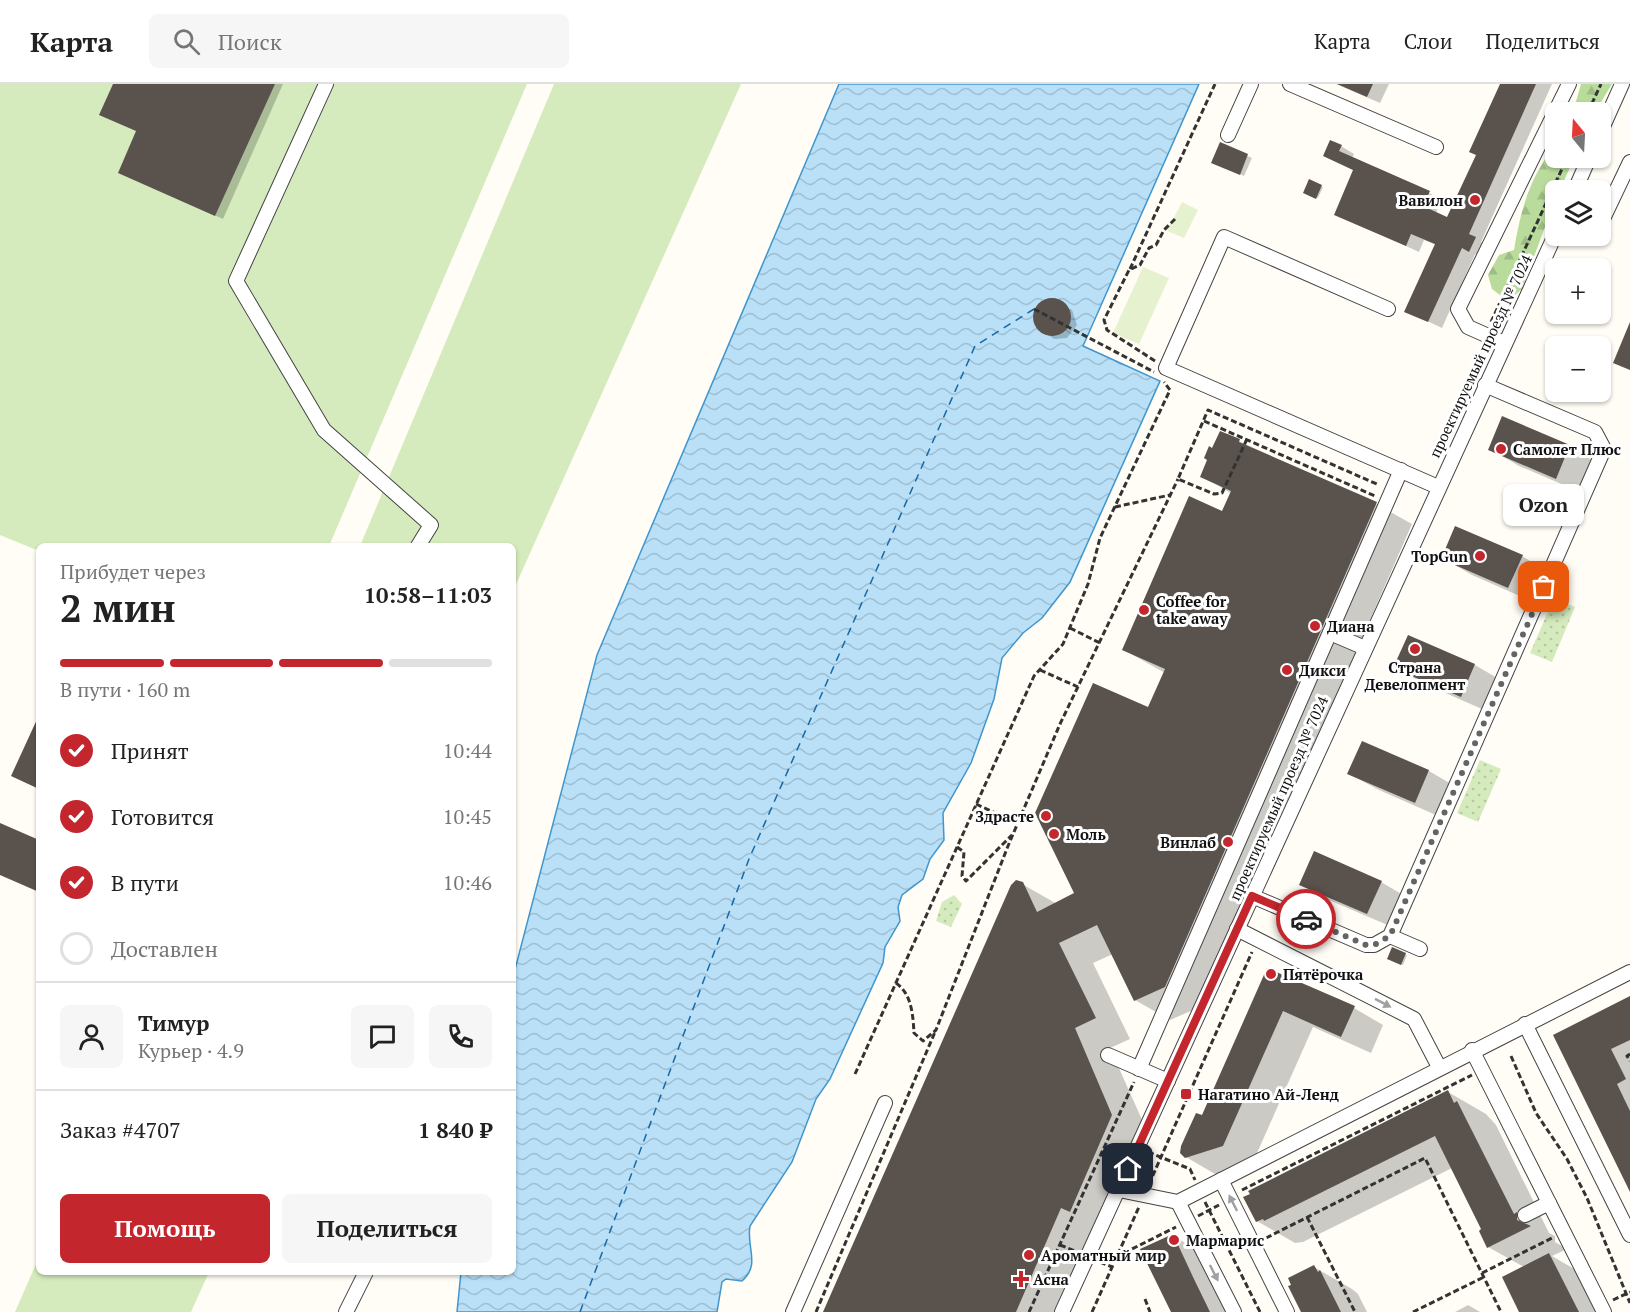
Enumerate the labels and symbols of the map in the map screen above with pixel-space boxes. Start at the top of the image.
north arrow [1545,102,1611,168]
place label: Вавилон [1399,190,1463,210]
marker: Вавилон [1468,193,1482,207]
street label: проектируемый проезд № 7024 [1424,251,1536,461]
place label: Самолет Плюс [1513,439,1621,459]
marker: Самолет Плюс [1494,442,1508,456]
callout: Ozon [1504,485,1584,527]
place label: TopGun [1411,546,1468,566]
marker: TopGun [1473,549,1487,563]
pin [1518,561,1569,612]
place label: Coffee for take away [1156,591,1228,628]
marker: Coffee for take away [1137,603,1151,617]
place label: Диана [1327,616,1375,636]
marker: Диана [1308,619,1322,633]
marker: Страна Девелопмент [1408,642,1422,656]
place label: Страна Девелопмент [1365,657,1465,694]
place label: Дикси [1299,660,1346,680]
marker: Дикси [1280,663,1294,677]
street label: проектируемый проезд № 7024 [1224,693,1332,903]
place label: Здрасте [975,806,1034,826]
marker: Здрасте [1039,809,1053,823]
place label: Моль [1066,824,1106,844]
marker: Моль [1047,827,1061,841]
place label: Винлаб [1160,832,1216,852]
marker: Винлаб [1221,835,1235,849]
courier [1276,889,1336,949]
place label: Пятёрочка [1283,964,1364,984]
marker: Пятёрочка [1264,967,1278,981]
one-way arrow [1374,998,1391,1008]
place label: Нагатино Ай-Ленд [1198,1084,1339,1104]
marker: Нагатино Ай-Ленд [1179,1087,1193,1101]
pin [1102,1143,1153,1194]
one-way arrow [1228,1194,1238,1212]
place label: Мармарис [1186,1230,1264,1250]
marker: Мармарис [1167,1233,1181,1247]
place label: Ароматный мир [1041,1245,1166,1265]
marker: Ароматный мир [1022,1248,1036,1262]
one-way arrow [1209,1264,1219,1281]
place label: Асна [1033,1269,1070,1289]
marker: Асна [1014,1272,1028,1286]

